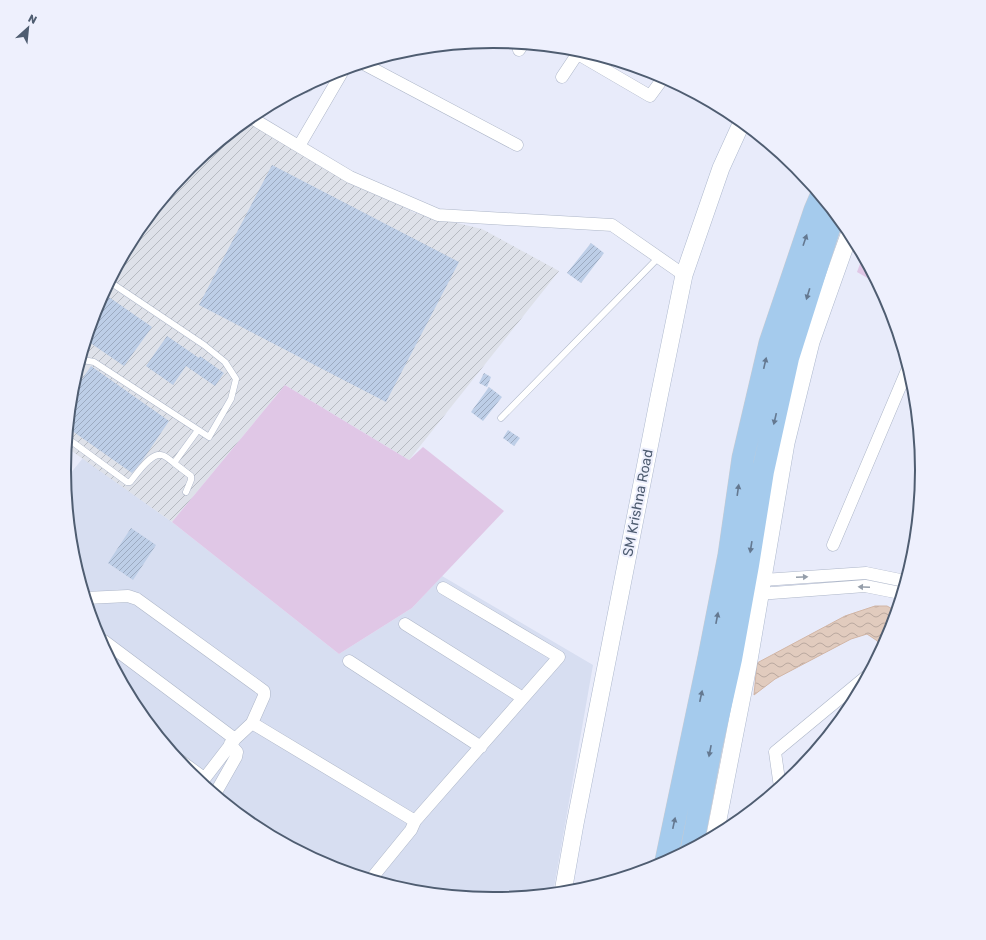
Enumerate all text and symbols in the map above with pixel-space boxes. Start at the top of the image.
north arrow [8,8,48,48]
text: N [26,12,39,27]
one-way arrow [802,233,808,245]
one-way arrow [805,288,811,300]
one-way arrow [763,357,769,369]
one-way arrow [771,413,777,425]
street label: SM Krishna Road [619,448,657,558]
one-way arrow [735,484,741,496]
one-way arrow [748,541,754,553]
one-way arrow [795,574,808,581]
one-way arrow [857,584,870,590]
one-way arrow [714,612,720,625]
one-way arrow [699,690,705,702]
one-way arrow [707,745,713,758]
one-way arrow [672,817,678,829]

